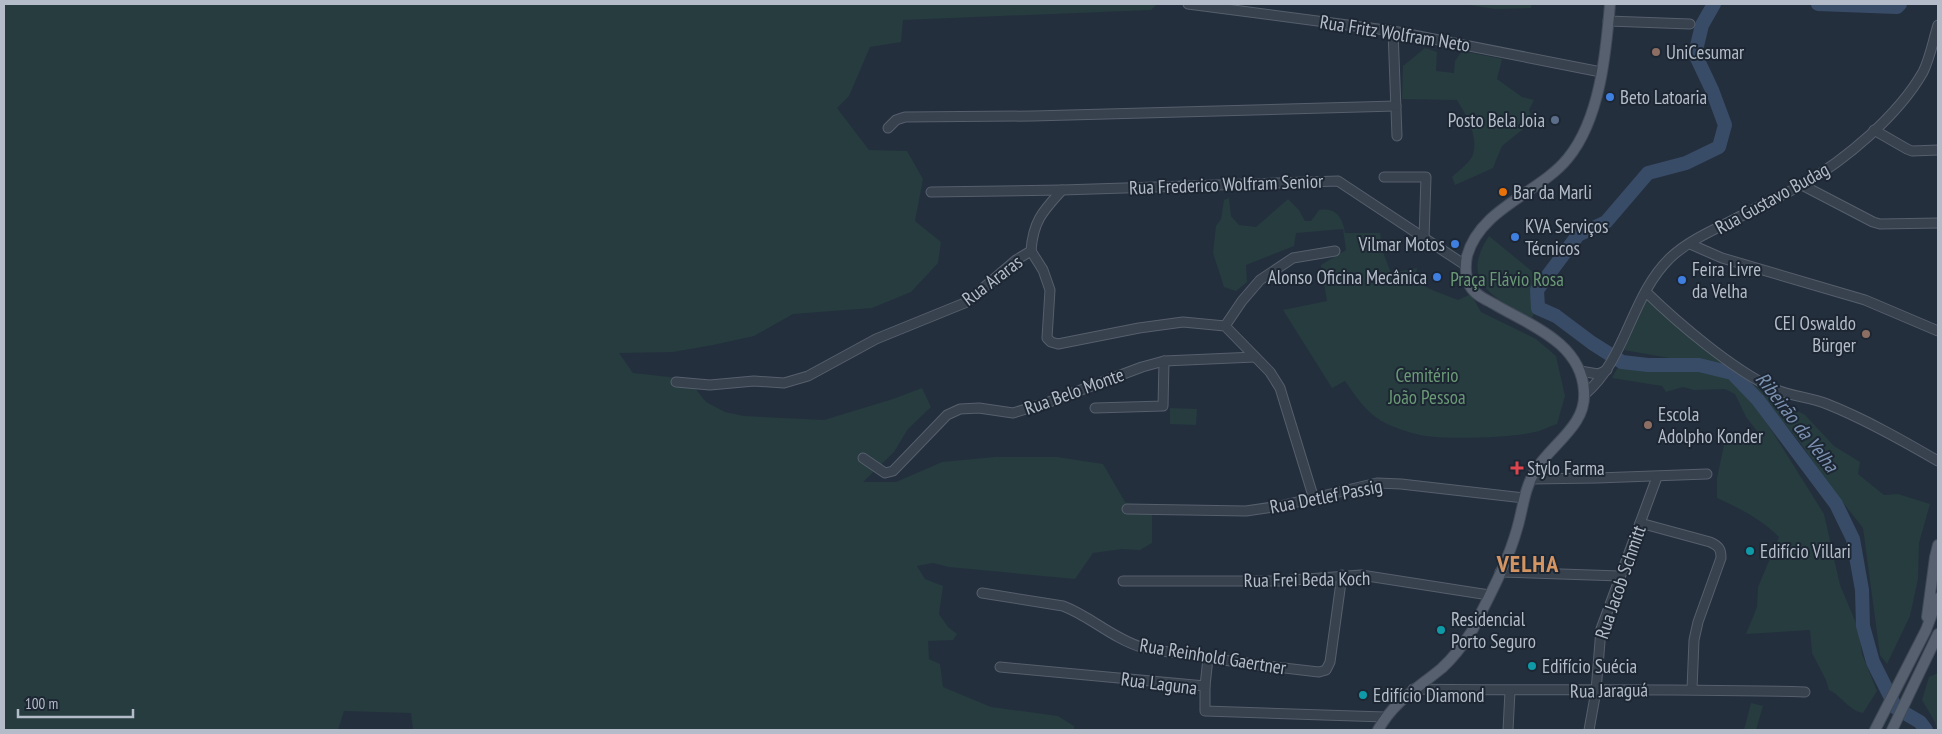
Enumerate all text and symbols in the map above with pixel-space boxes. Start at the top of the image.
street label: Rua Fritz Wolfram Neto [1318,9,1472,57]
place label: UniCesumar [1666,40,1745,64]
marker: UniCesumar [1650,46,1662,58]
place label: Beto Latoaria [1620,85,1707,109]
marker: Beto Latoaria [1604,91,1616,103]
place label: Posto Bela Joia [1448,108,1545,132]
marker: Posto Bela Joia [1549,114,1561,126]
street label: Rua Gustavo Budag [1711,157,1833,239]
street label: Rua Frederico Wolfram Senior [1128,169,1324,199]
place label: Bar da Marli [1513,180,1592,204]
marker: Bar da Marli [1497,186,1509,198]
place label: KVA Serviços Técnicos [1525,214,1608,260]
marker: KVA Serviços Técnicos [1509,231,1521,243]
place label: Vilmar Motos [1357,232,1445,256]
marker: Vilmar Motos [1449,238,1461,250]
street label: Rua Araras [957,249,1027,311]
place label: Feira Livre da Velha [1692,257,1761,303]
place label: Alonso Oficina Mecânica [1268,265,1427,289]
park label: Praça Flávio Rosa [1450,267,1564,291]
marker: Alonso Oficina Mecânica [1431,271,1443,283]
marker: Feira Livre da Velha [1676,274,1688,286]
place label: CEI Oswaldo Bürger [1774,311,1857,357]
marker: CEI Oswaldo Bürger [1860,328,1872,340]
street label: Rua Belo Monte [1021,362,1127,420]
park label: Cemitério João Pessoa [1387,363,1466,409]
water label: Ribeirão da Velha [1750,367,1845,478]
place label: Escola Adolpho Konder [1658,402,1764,448]
marker: Escola Adolpho Konder [1642,419,1654,431]
place label: Stylo Farma [1527,456,1605,480]
marker: Stylo Farma [1511,462,1523,474]
street label: Rua Detlef Passig [1268,473,1384,519]
street label: Rua Jacob Schmitt [1589,521,1651,642]
place label: Edifício Villari [1760,539,1851,563]
marker: Edifício Villari [1744,545,1756,557]
district label: VELHA [1496,548,1559,579]
street label: Rua Frei Beda Koch [1243,566,1371,592]
place label: Residencial Porto Seguro [1451,607,1536,653]
marker: Residencial Porto Seguro [1435,624,1447,636]
street label: Rua Reinhold Gaertner [1138,633,1289,680]
place label: Edifício Suécia [1542,654,1637,678]
marker: Edifício Suécia [1526,660,1538,672]
street label: Rua Laguna [1120,666,1198,700]
street label: Rua Jaraguá [1570,677,1648,703]
place label: Edifício Diamond [1373,683,1484,707]
scale bar [18,686,132,718]
marker: Edifício Diamond [1357,689,1369,701]
text: 100 m [25,694,58,713]

